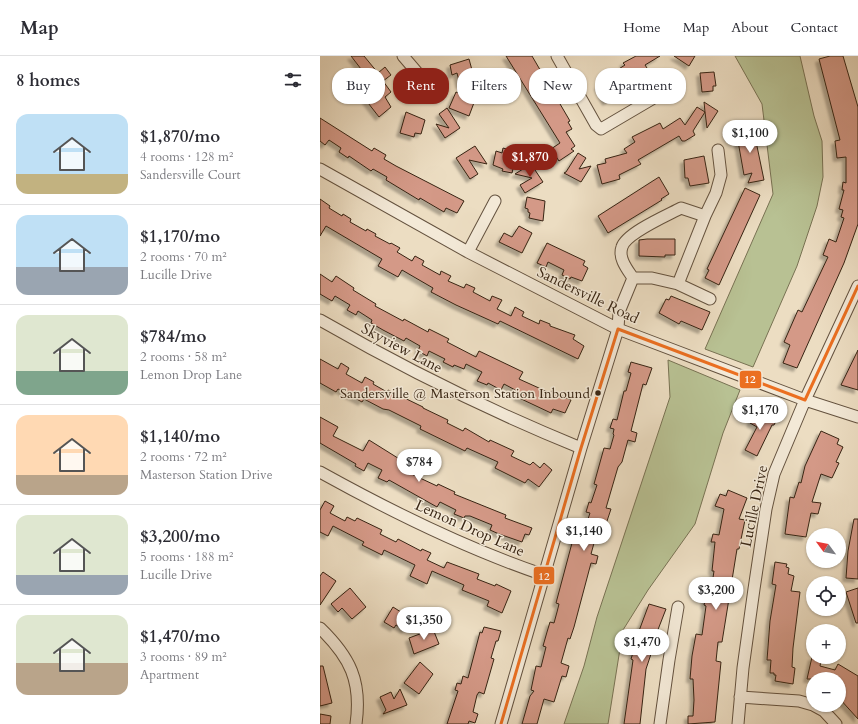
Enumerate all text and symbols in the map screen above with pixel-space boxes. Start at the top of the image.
text: Map [20,15,59,41]
text: Home [623,18,661,37]
text: Map [683,18,709,37]
text: About [731,18,768,37]
text: Contact [790,18,838,37]
chip: Buy [332,68,385,104]
chip: Rent [393,68,449,104]
chip: Filters [457,68,521,104]
chip: New [529,68,587,104]
chip: Apartment [595,68,686,104]
text: 8 homes [16,69,80,92]
icon: filters [282,69,304,91]
pin: $1,100 [717,120,783,154]
text: $1,100 [731,124,769,142]
text: $1,870/mo [140,125,220,148]
icon: home [48,130,96,178]
pin: $1,870 [497,144,563,178]
text: 4 rooms · 128 m² [140,148,233,166]
text: $1,870 [511,148,549,166]
text: Sandersville Court [140,166,241,184]
text: $1,170/mo [140,225,220,248]
icon: home [48,231,96,279]
text: 2 rooms · 70 m² [140,248,227,266]
street label: Sandersville Road [534,262,642,328]
text: Lucille Drive [140,266,212,284]
street label: Skyview Lane [358,318,446,378]
text: $784/mo [140,325,206,348]
icon: home [48,331,96,379]
text: 2 rooms · 58 m² [140,348,227,366]
text: Lemon Drop Lane [140,366,242,384]
line badge: 12 [739,370,762,389]
text: 12 [744,372,756,387]
place label: Sandersville @ Masterson Station Inbound [340,384,591,403]
marker: Sandersville @ Masterson Station Inbound [593,388,603,398]
pin: $1,170 [727,397,793,431]
text: $1,170 [741,401,779,419]
text: $1,140/mo [140,425,220,448]
icon: home [48,431,96,479]
text: 2 rooms · 72 m² [140,448,227,466]
pin: $784 [395,449,443,483]
text: $784 [406,453,432,471]
street label: Lucille Drive [736,463,772,549]
text: Masterson Station Drive [140,466,273,484]
street label: Lemon Drop Lane [412,495,528,561]
pin: $1,140 [551,518,617,552]
text: $1,140 [565,522,603,540]
text: $3,200/mo [140,525,220,548]
north arrow [806,528,846,568]
map controls [806,528,846,712]
icon: home [48,531,96,579]
text: 5 rooms · 188 m² [140,548,233,566]
text: Lucille Drive [140,566,212,584]
line badge: 12 [533,566,555,585]
text: 12 [538,569,550,584]
button: locate [806,576,846,616]
pin: $3,200 [683,577,749,611]
text: $3,200 [697,581,735,599]
pin: $1,350 [391,607,457,641]
text: $1,350 [405,611,443,629]
button: + [806,624,846,664]
text: $1,470/mo [140,625,220,648]
pin: $1,470 [609,629,675,663]
icon: home [48,631,96,679]
text: $1,470 [623,633,661,651]
text: 3 rooms · 89 m² [140,648,227,666]
text: Apartment [140,666,199,684]
button: − [806,672,846,712]

